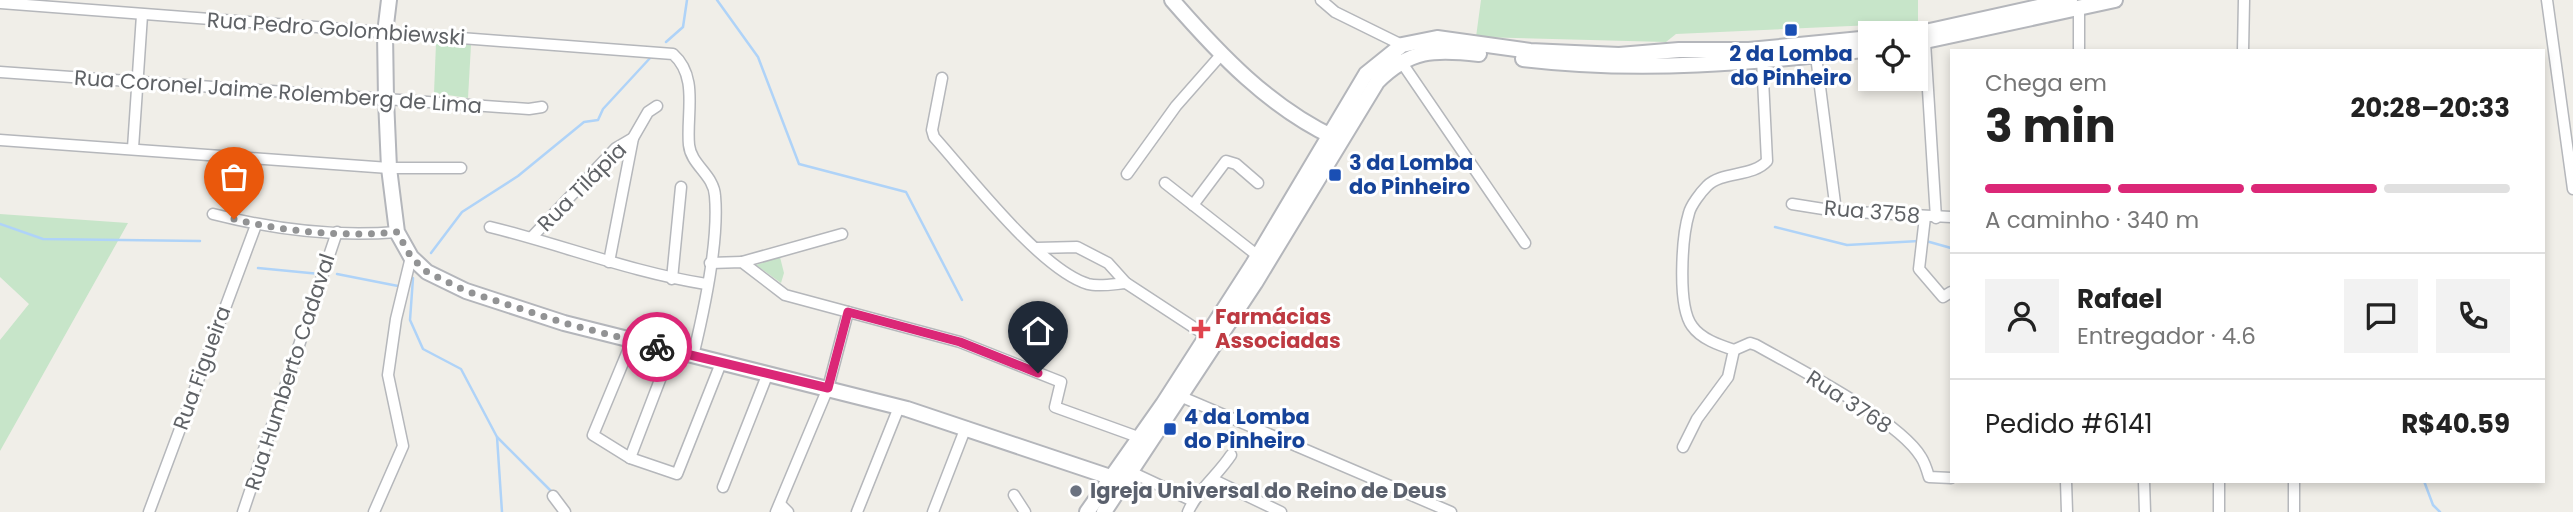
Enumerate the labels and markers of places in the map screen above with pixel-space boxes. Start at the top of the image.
marker: 2 da Lomba do Pinheiro [1783,22,1799,38]
place label: 2 da Lomba do Pinheiro [1729,39,1853,92]
pin [204,147,264,219]
place label: 3 da Lomba do Pinheiro [1349,148,1473,201]
marker: 3 da Lomba do Pinheiro [1327,167,1343,183]
pin [1008,301,1068,373]
place label: Farmácias Associadas [1215,302,1341,355]
marker: Farmácias Associadas [1193,321,1209,337]
place label: 4 da Lomba do Pinheiro [1184,402,1310,455]
marker: 4 da Lomba do Pinheiro [1162,421,1178,437]
place label: Igreja Universal do Reino de Deus [1090,476,1447,505]
marker: Igreja Universal do Reino de Deus [1068,483,1084,499]

